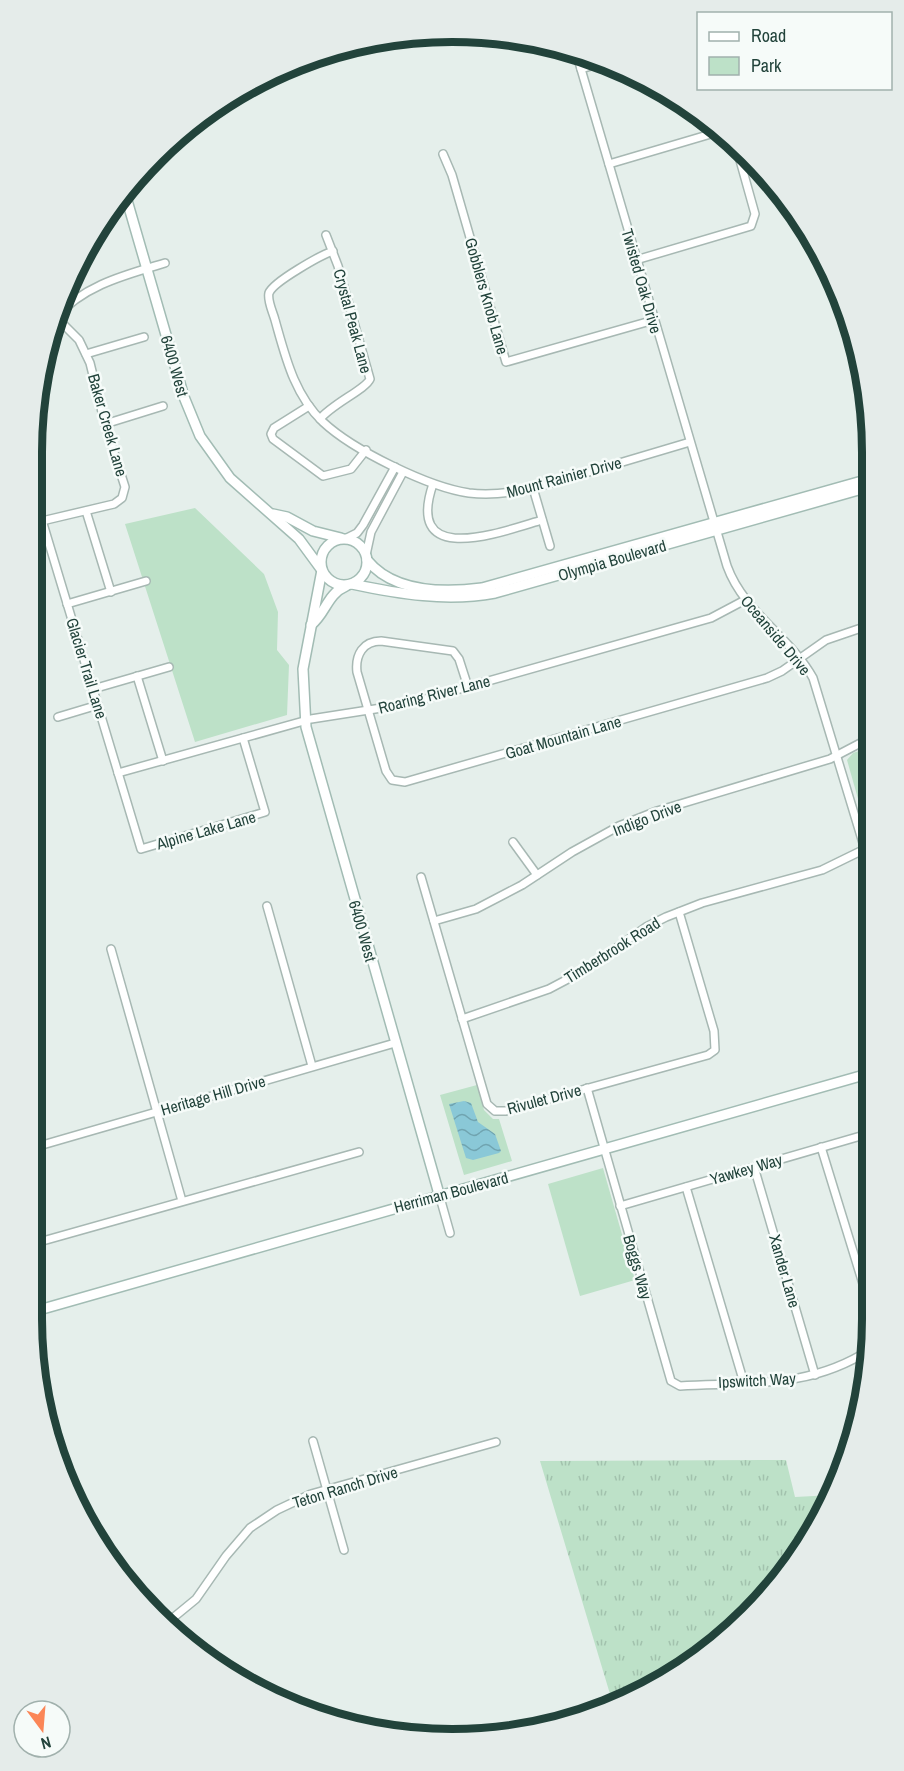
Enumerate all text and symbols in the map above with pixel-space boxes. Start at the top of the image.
legend [697,12,892,90]
text: Road [751,23,786,48]
text: Park [751,53,782,78]
street label: Twisted Oak Drive [617,226,667,336]
street label: Gobblers Knob Lane [460,235,514,357]
street label: Crystal Peak Lane [329,266,377,376]
street label: 6400 West [156,333,194,399]
street label: Baker Creek Lane [83,371,133,479]
street label: Mount Rainier Drive [504,451,624,503]
street label: Olympia Boulevard [555,534,669,586]
street label: Oceanside Drive [736,590,816,680]
street label: Glacier Trail Lane [61,615,113,721]
street label: Roaring River Lane [376,669,492,719]
street label: Goat Mountain Lane [502,710,624,764]
street label: Indigo Drive [610,795,684,841]
street label: Alpine Lake Lane [153,805,258,855]
street label: 6400 West [344,898,382,964]
street label: Timberbrook Road [560,912,664,988]
street label: Heritage Hill Drive [158,1070,268,1120]
street label: Rivulet Drive [505,1079,583,1119]
street label: Yawkey Way [707,1148,785,1190]
street label: Herriman Boulevard [391,1166,511,1218]
street label: Boggs Way [618,1232,658,1302]
street label: Xander Lane [764,1232,806,1310]
street label: Ipswitch Way [718,1367,797,1393]
street label: Teton Ranch Drive [290,1461,400,1513]
north arrow [12,1699,72,1759]
text: N [39,1732,54,1755]

